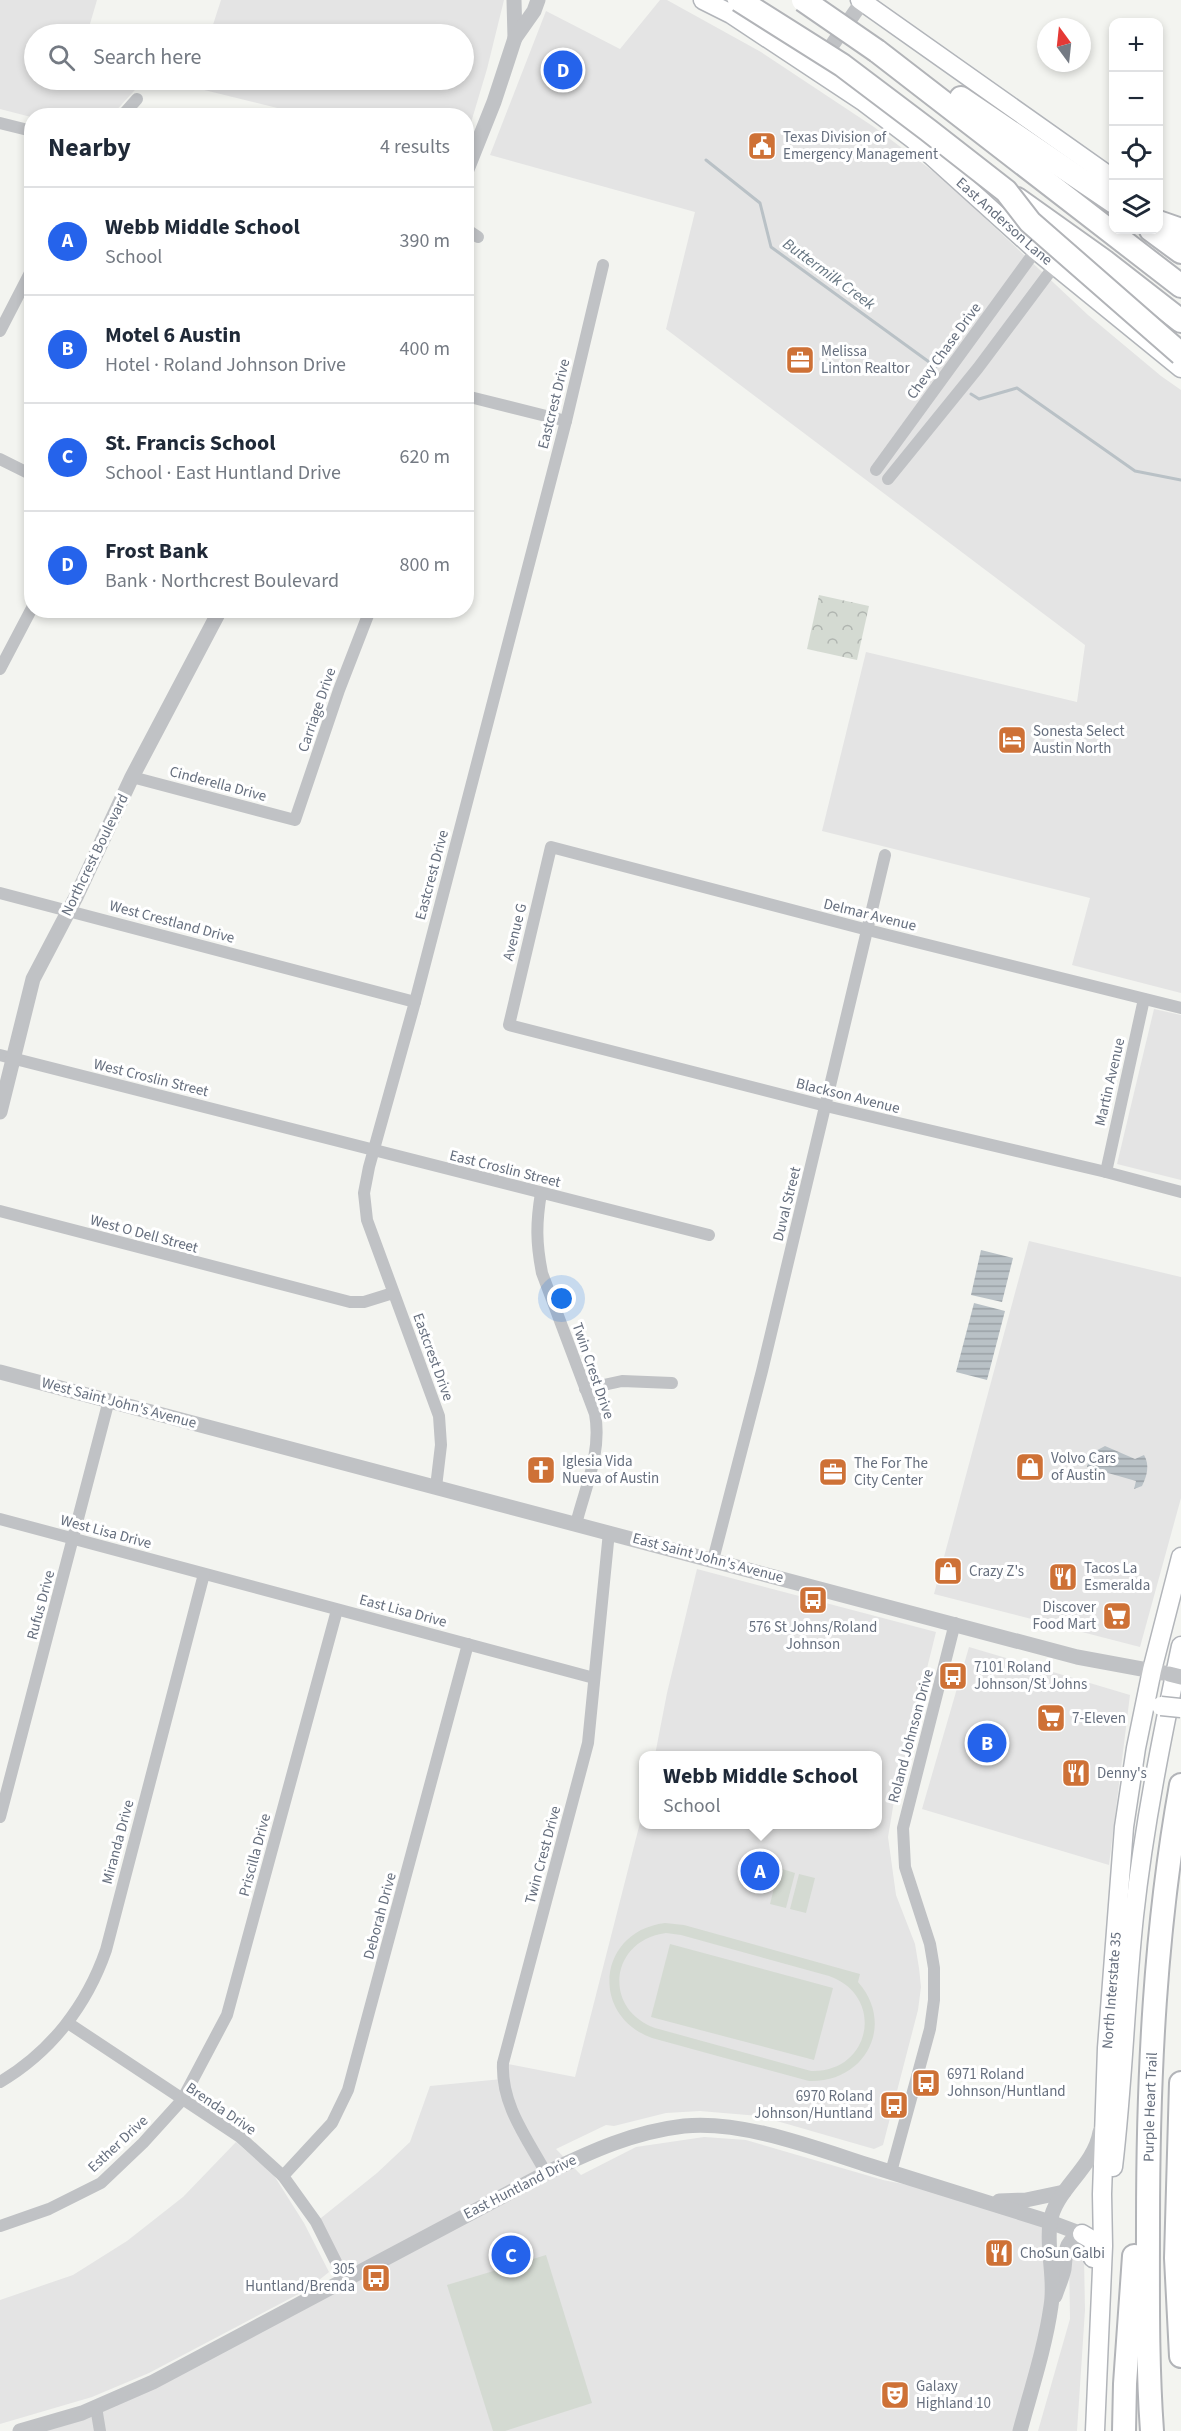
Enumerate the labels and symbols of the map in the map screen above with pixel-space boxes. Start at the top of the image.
north arrow [1037,18,1091,72]
pin: D [544,48,582,92]
place label: Texas Division of Emergency Management [783,127,938,165]
public building icon: Texas Division of Emergency Management [746,130,778,162]
street label: East Anderson Lane [951,172,1057,270]
water label: Buttermilk Creek [778,233,880,315]
street label: Chevy Chase Drive [902,298,986,404]
place label: Melissa Linton Realtor [821,341,910,379]
office icon: Melissa Linton Realtor [784,344,816,376]
street label: Eastcrest Drive [533,357,575,451]
street label: Carriage Drive [293,665,341,755]
place label: Sonesta Select Austin North [1033,721,1125,759]
hotel icon: Sonesta Select Austin North [996,724,1028,756]
street label: Cinderella Drive [167,761,269,807]
street label: Northcrest Boulevard [56,790,134,920]
street label: Eastcrest Drive [410,828,454,922]
street label: Delmar Avenue [821,893,919,937]
street label: West Crestland Drive [107,895,237,949]
street label: Avenue G [498,901,532,963]
street label: Martin Avenue [1090,1036,1130,1128]
street label: West Croslin Street [91,1054,211,1102]
street label: Blackson Avenue [794,1073,902,1119]
street label: East Croslin Street [447,1145,563,1193]
street label: Duval Street [768,1165,806,1243]
street label: West O Dell Street [88,1209,200,1259]
your location [547,1284,576,1313]
street label: Eastcrest Drive [407,1310,459,1404]
street label: Twin Crest Drive [567,1320,619,1422]
street label: West Saint John's Avenue [39,1372,199,1434]
place label: Volvo Cars of Austin [1051,1448,1116,1486]
place label: Iglesia Vida Nueva of Austin [562,1451,659,1489]
shop icon: Volvo Cars of Austin [1014,1451,1046,1483]
place label: The For The City Center [854,1453,928,1491]
church icon: Iglesia Vida Nueva of Austin [525,1454,557,1486]
office icon: The For The City Center [817,1456,849,1488]
street label: West Lisa Drive [58,1510,154,1554]
street label: East Saint John's Avenue [630,1528,786,1588]
shop icon: Crazy Z's [932,1555,964,1587]
place label: Tacos La Esmeralda [1084,1558,1150,1596]
place label: Crazy Z's [969,1561,1024,1582]
restaurant icon: Tacos La Esmeralda [1047,1561,1079,1593]
street label: Rufus Drive [22,1568,60,1642]
bus stop icon: 576 St Johns/Roland Johnson [797,1584,829,1616]
street label: East Lisa Drive [357,1589,449,1633]
place label: Discover Food Mart [1032,1597,1097,1635]
supermarket icon: Discover Food Mart [1101,1600,1133,1632]
place label: 576 St Johns/Roland Johnson [749,1617,877,1655]
place label: 7101 Roland Johnson/St Johns [974,1657,1087,1695]
bus stop icon: 7101 Roland Johnson/St Johns [937,1660,969,1692]
street label: Roland Johnson Drive [883,1667,939,1805]
supermarket icon: 7-Eleven [1035,1702,1067,1734]
place label: 7-Eleven [1072,1708,1126,1729]
pin: B [968,1720,1006,1766]
restaurant icon: Denny's [1060,1757,1092,1789]
place label: Denny's [1097,1763,1147,1784]
street label: Miranda Drive [97,1797,139,1887]
street label: Twin Crest Drive [520,1804,566,1906]
street label: Priscilla Drive [234,1811,276,1899]
pin: A [740,1848,780,1894]
street label: Deborah Drive [358,1870,402,1962]
street label: North Interstate 35 [1096,1931,1126,2050]
street label: Purple Heart Trail [1138,2052,1162,2162]
place label: 6971 Roland Johnson/Huntland [947,2064,1066,2102]
bus stop icon: 6971 Roland Johnson/Huntland [910,2067,942,2099]
street label: Brenda Drive [182,2078,260,2140]
place label: 6970 Roland Johnson/Huntland [754,2086,873,2124]
bus stop icon: 6970 Roland Johnson/Huntland [878,2089,910,2121]
street label: Esther Drive [83,2111,153,2177]
street label: East Huntland Drive [460,2149,580,2225]
pin: C [492,2232,530,2278]
restaurant icon: ChoSun Galbi [983,2237,1015,2269]
place label: ChoSun Galbi [1020,2243,1105,2264]
place label: 305 Huntland/Brenda [245,2259,355,2297]
bus stop icon: 305 Huntland/Brenda [360,2262,392,2294]
place label: Galaxy Highland 10 [916,2376,991,2414]
theatre icon: Galaxy Highland 10 [879,2379,911,2411]

